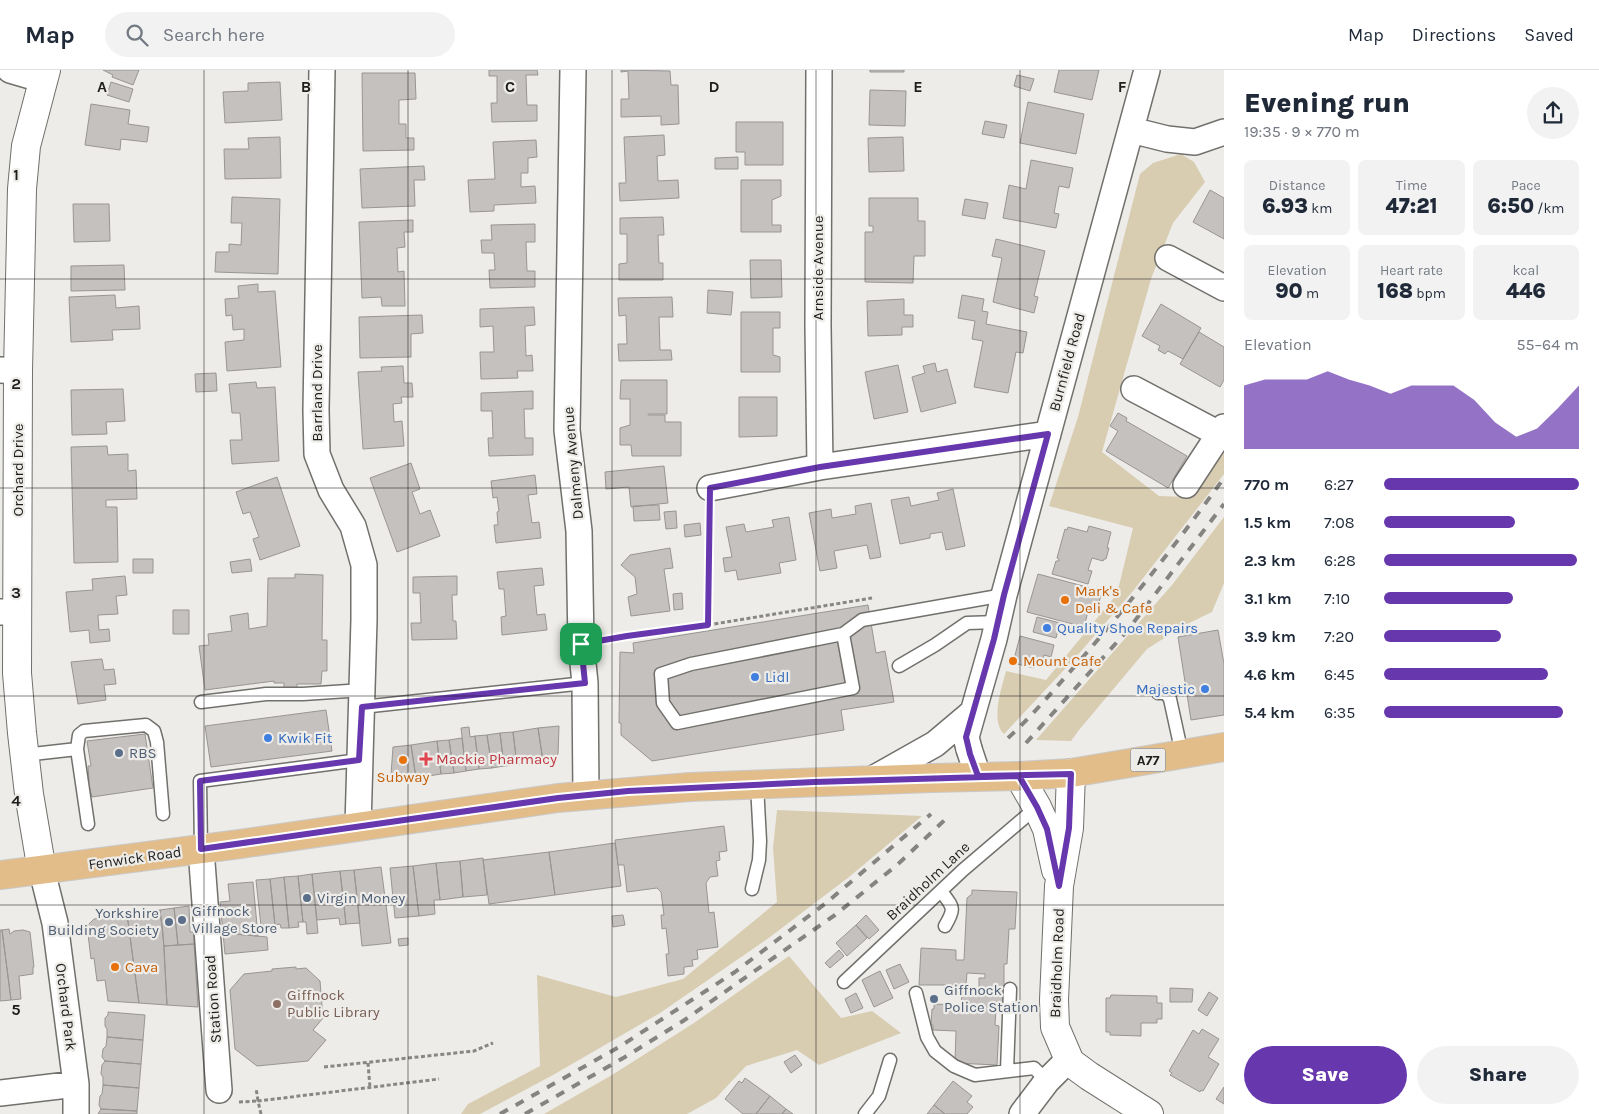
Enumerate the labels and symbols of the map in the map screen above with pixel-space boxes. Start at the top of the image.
text: A [97,77,107,96]
text: B [301,77,311,96]
text: C [505,77,515,96]
text: D [709,77,720,96]
text: E [913,77,923,96]
text: F [1118,77,1127,96]
text: 1 [13,165,19,184]
street label: Arnside Avenue [809,216,827,320]
street label: Burnfield Road [1045,311,1089,413]
street label: Barrland Drive [308,344,326,442]
text: 2 [11,374,21,393]
street label: Dalmeny Avenue [559,406,587,520]
street label: Orchard Drive [9,423,27,517]
place label: Mark's Deli & Cafe [1075,582,1152,617]
text: 3 [11,583,21,602]
marker: Mark's Deli & Cafe [1059,594,1071,606]
place label: Quality Shoe Repairs [1057,619,1198,637]
marker: Quality Shoe Repairs [1041,622,1053,634]
pin [560,623,602,665]
place label: Mount Cafe [1023,652,1102,670]
marker: Mount Cafe [1007,655,1019,667]
place label: Lidl [765,668,790,686]
marker: Lidl [749,671,761,683]
place label: Majestic [1136,680,1195,698]
marker: Majestic [1199,683,1211,695]
place label: Kwik Fit [278,729,333,747]
marker: Kwik Fit [262,732,274,744]
place label: RBS [129,744,157,762]
marker: RBS [113,747,125,759]
road number: A77 [1130,748,1166,772]
place label: Mackie Pharmacy [436,750,557,768]
marker: Mackie Pharmacy [420,753,432,765]
marker: Subway [397,754,409,766]
place label: Subway [376,768,430,786]
text: 4 [11,791,21,810]
street label: Braidholm Lane [883,838,973,924]
street label: Fenwick Road [87,843,183,873]
place label: Virgin Money [317,889,405,907]
marker: Virgin Money [301,892,313,904]
place label: Giffnock Village Store [192,902,277,937]
place label: Yorkshire Building Society [48,904,159,939]
street label: Braidholm Road [1046,908,1068,1018]
marker: Giffnock Village Store [176,914,188,926]
marker: Yorkshire Building Society [163,916,175,928]
street label: Station Road [201,954,225,1044]
place label: Cava [125,958,158,976]
marker: Cava [109,961,121,973]
street label: Orchard Park [52,962,80,1052]
place label: Giffnock Police Station [944,981,1039,1016]
place label: Giffnock Public Library [287,986,380,1021]
marker: Giffnock Police Station [928,993,940,1005]
marker: Giffnock Public Library [271,998,283,1010]
text: 5 [11,1000,21,1019]

